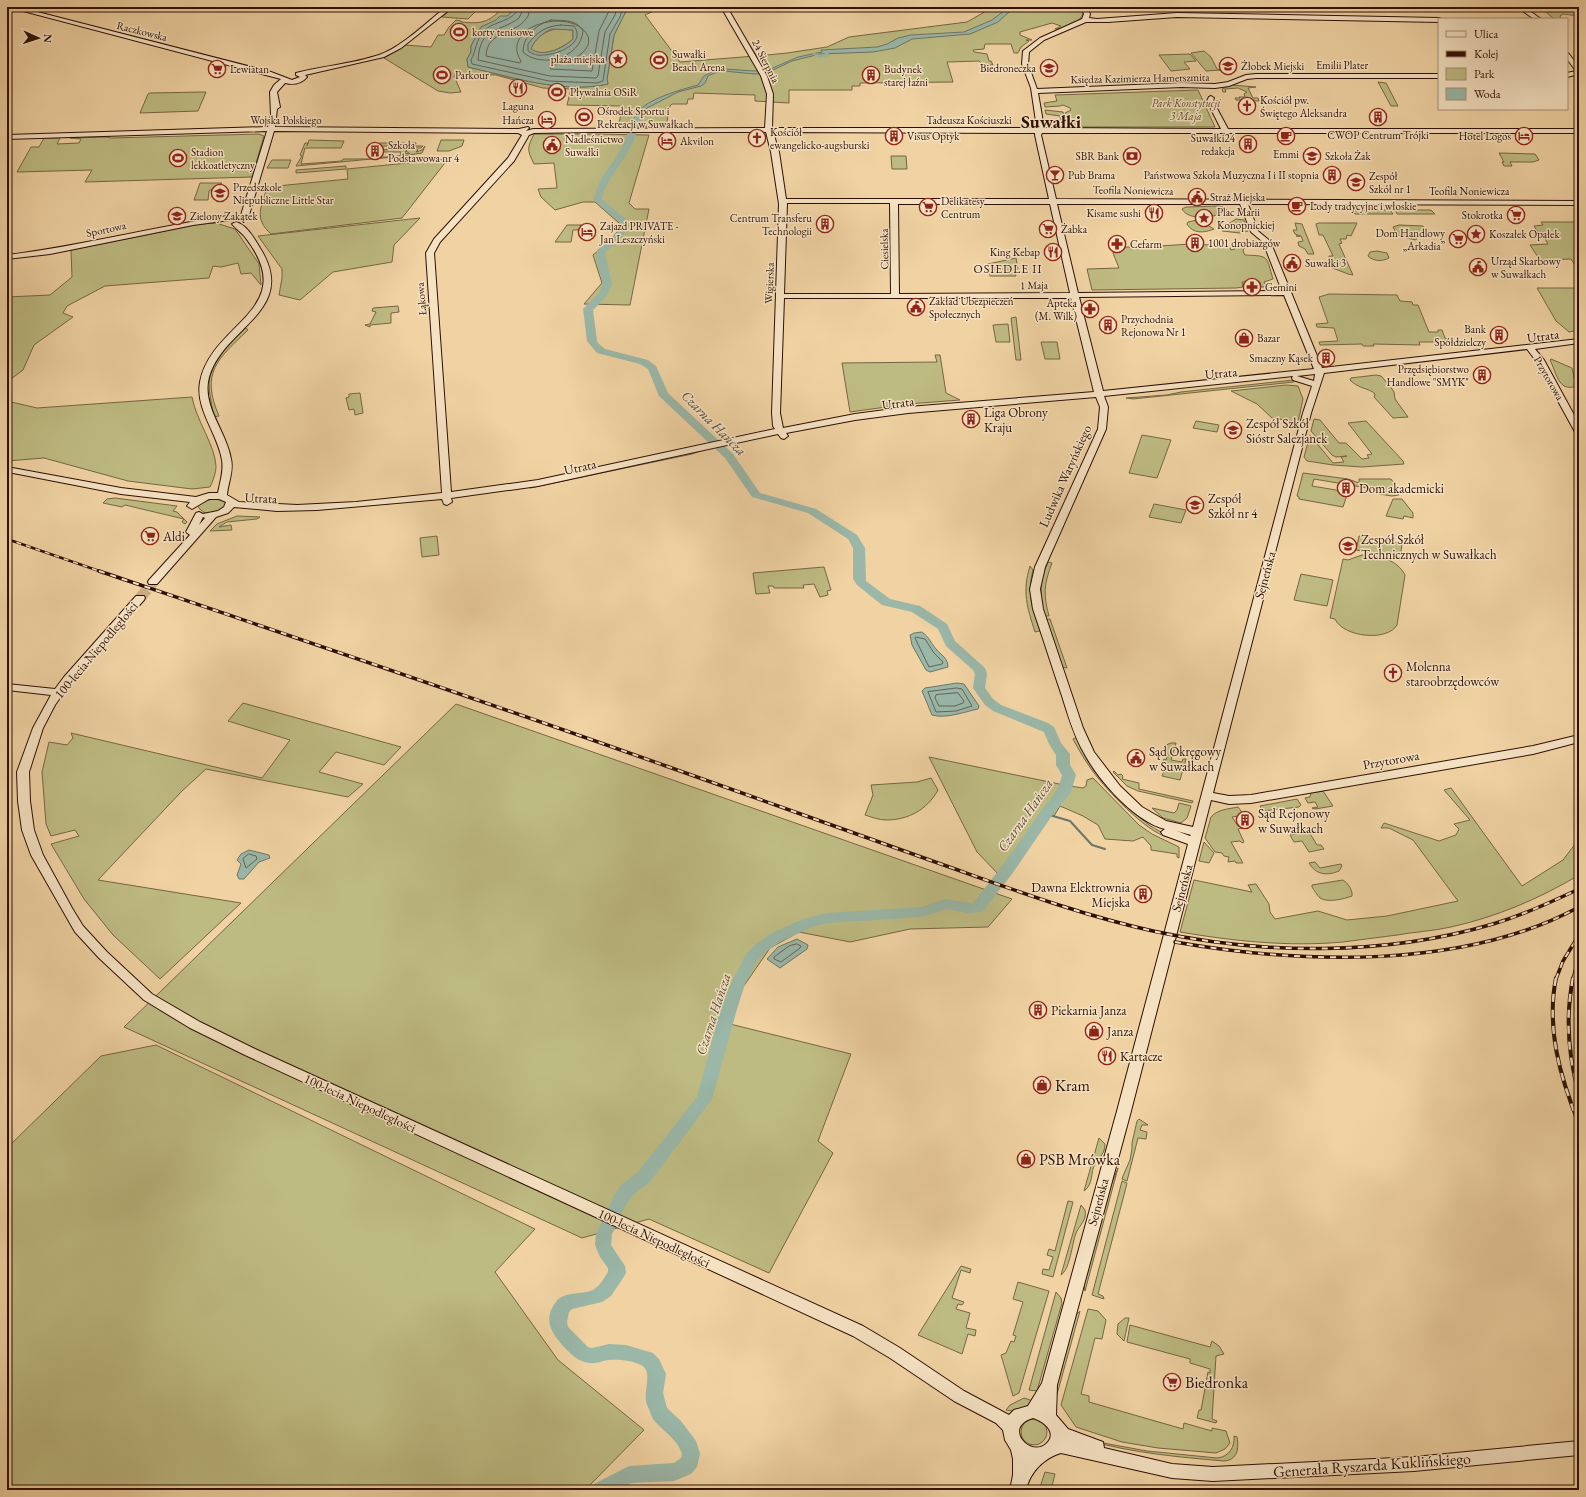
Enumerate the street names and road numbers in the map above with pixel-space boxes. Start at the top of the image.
street label: Raczkowska [115,18,169,44]
street label: 24 Sierpnia [749,37,783,86]
street label: Emilii Plater [1316,58,1368,72]
street label: Księdza Kazimierza Hamerszmita [1070,70,1210,86]
street label: Wojska Polskiego [250,113,322,127]
street label: Tadeusza Kościuszki [926,113,1012,127]
street label: Teofila Noniewicza [1093,182,1174,198]
street label: Teofila Noniewicza [1429,184,1510,198]
street label: Sportowa [85,218,128,240]
street label: Ciesielska [877,228,891,270]
street label: Wigierska [761,262,777,304]
street label: 1 Maja [1020,278,1049,292]
street label: Łąkowa [413,281,429,316]
street label: Utrata [1526,325,1561,346]
street label: Przytorowa [1531,354,1567,403]
street label: Utrata [1204,363,1239,383]
street label: Utrata [881,392,916,413]
street label: Ludwika Waryńskiego [1035,422,1095,530]
street label: Utrata [562,455,598,479]
street label: Utrata [244,489,278,507]
street label: Sejneńska [1251,549,1280,601]
street label: 100-lecia Niepodległości [50,598,142,702]
street label: Przytorowa [1361,747,1421,773]
street label: Sejneńska [1168,862,1197,914]
street label: 100-lecia Niepodległości [301,1070,419,1136]
street label: Sejneńska [1084,1176,1113,1228]
street label: 100-lecia Niepodległości [595,1205,713,1271]
street label: Generała Ryszarda Kuklińskiego [1272,1448,1472,1482]

